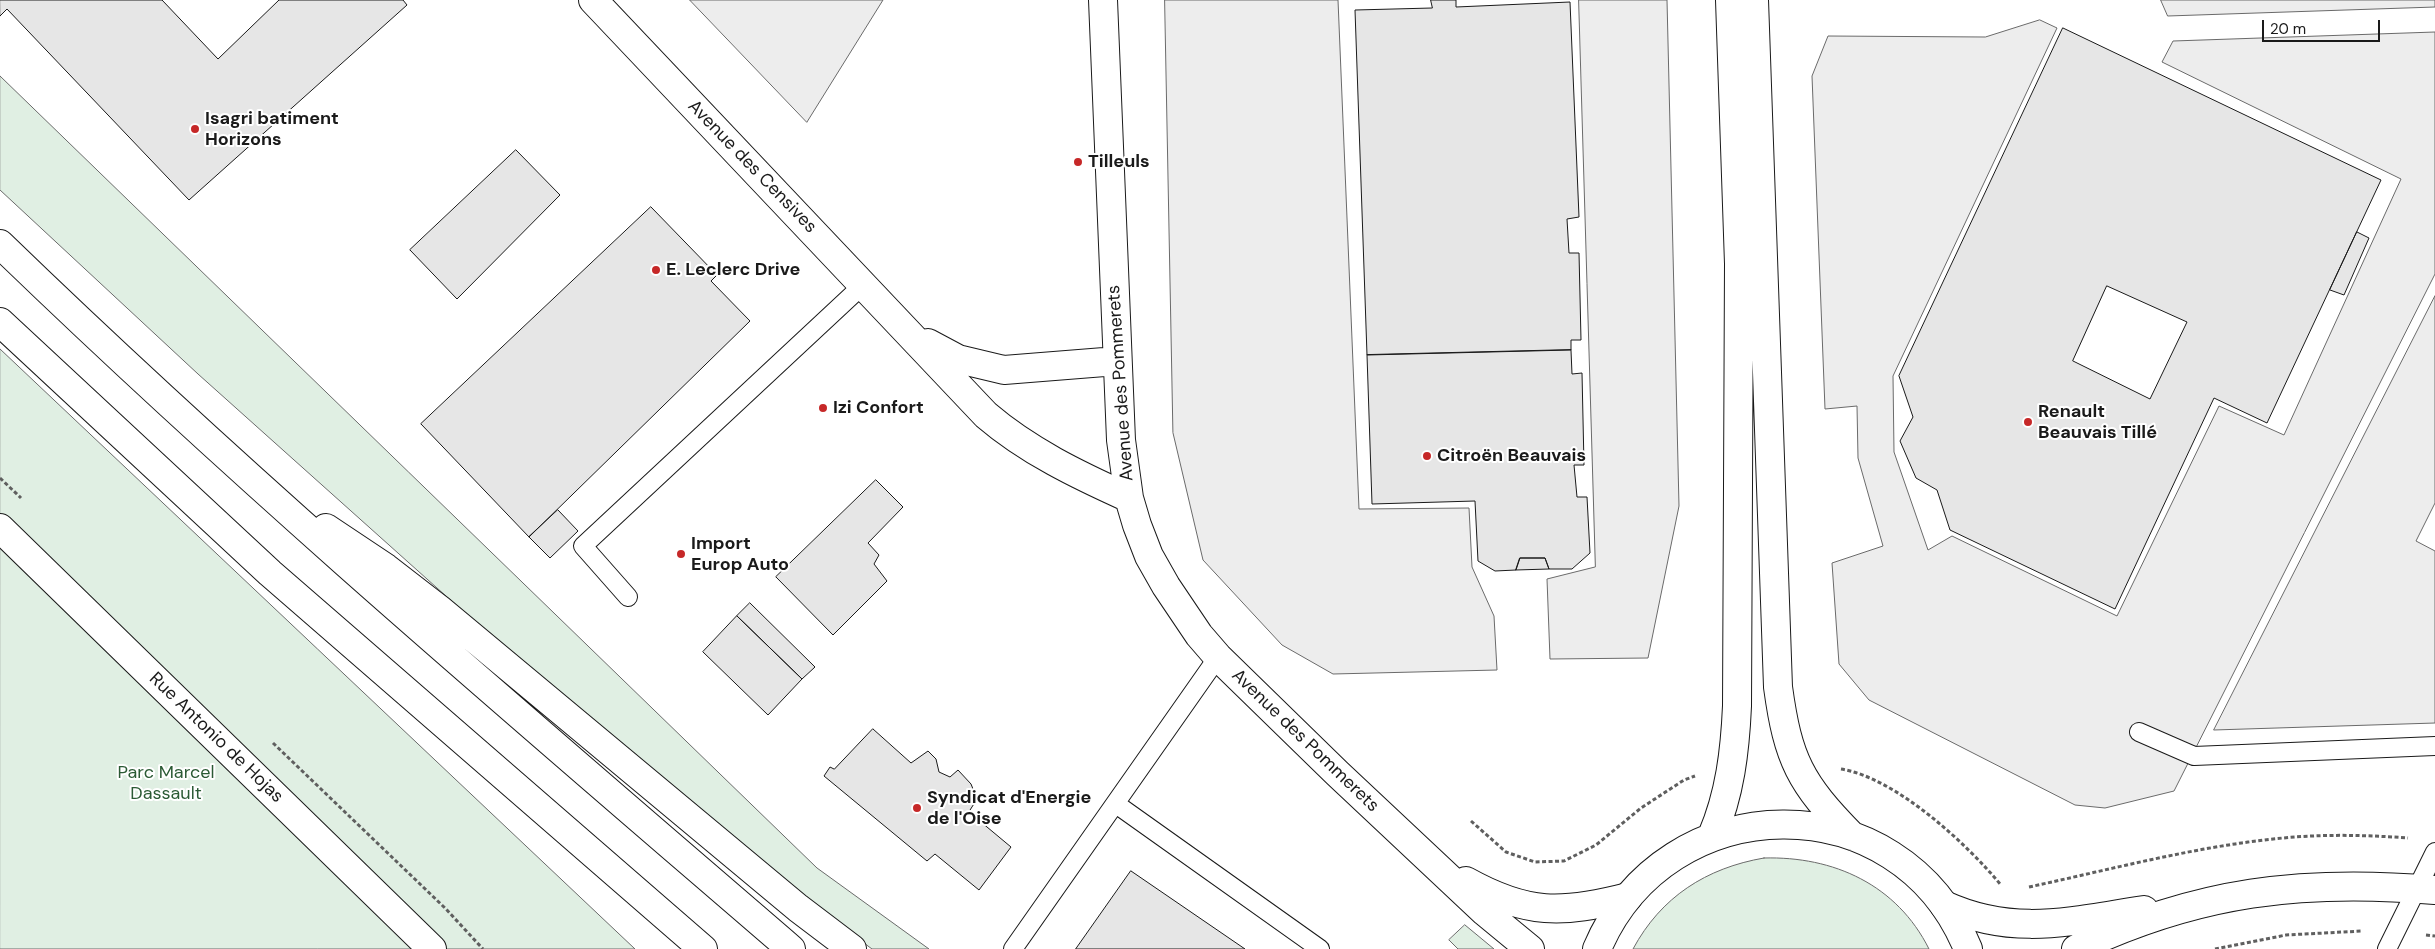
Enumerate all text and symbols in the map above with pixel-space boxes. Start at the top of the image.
scale bar [2265,10,2382,42]
text: 20 m [2270,19,2306,39]
street label: Avenue des Censives [683,96,821,238]
place label: Isagri batiment Horizons [205,108,339,150]
marker: Isagri batiment Horizons [189,123,201,135]
place label: Tilleuls [1088,151,1150,173]
marker: Tilleuls [1072,156,1084,168]
place label: E. Leclerc Drive [666,259,800,281]
marker: E. Leclerc Drive [650,264,662,276]
street label: Avenue des Pommerets [1103,284,1139,482]
place label: Izi Confort [833,397,924,419]
place label: Renault Beauvais Tillé [2038,401,2157,444]
marker: Izi Confort [817,402,829,414]
marker: Renault Beauvais Tillé [2022,416,2034,428]
place label: Citroën Beauvais [1437,445,1586,467]
marker: Citroën Beauvais [1421,450,1433,462]
place label: Import Europ Auto [691,533,789,576]
marker: Import Europ Auto [675,548,687,560]
street label: Avenue des Pommerets [1227,665,1383,817]
street label: Rue Antonio de Hojas [144,668,288,808]
park label: Parc Marcel Dassault [117,762,215,804]
place label: Syndicat d'Energie de l'Oise [927,787,1091,830]
marker: Syndicat d'Energie de l'Oise [911,802,923,814]

